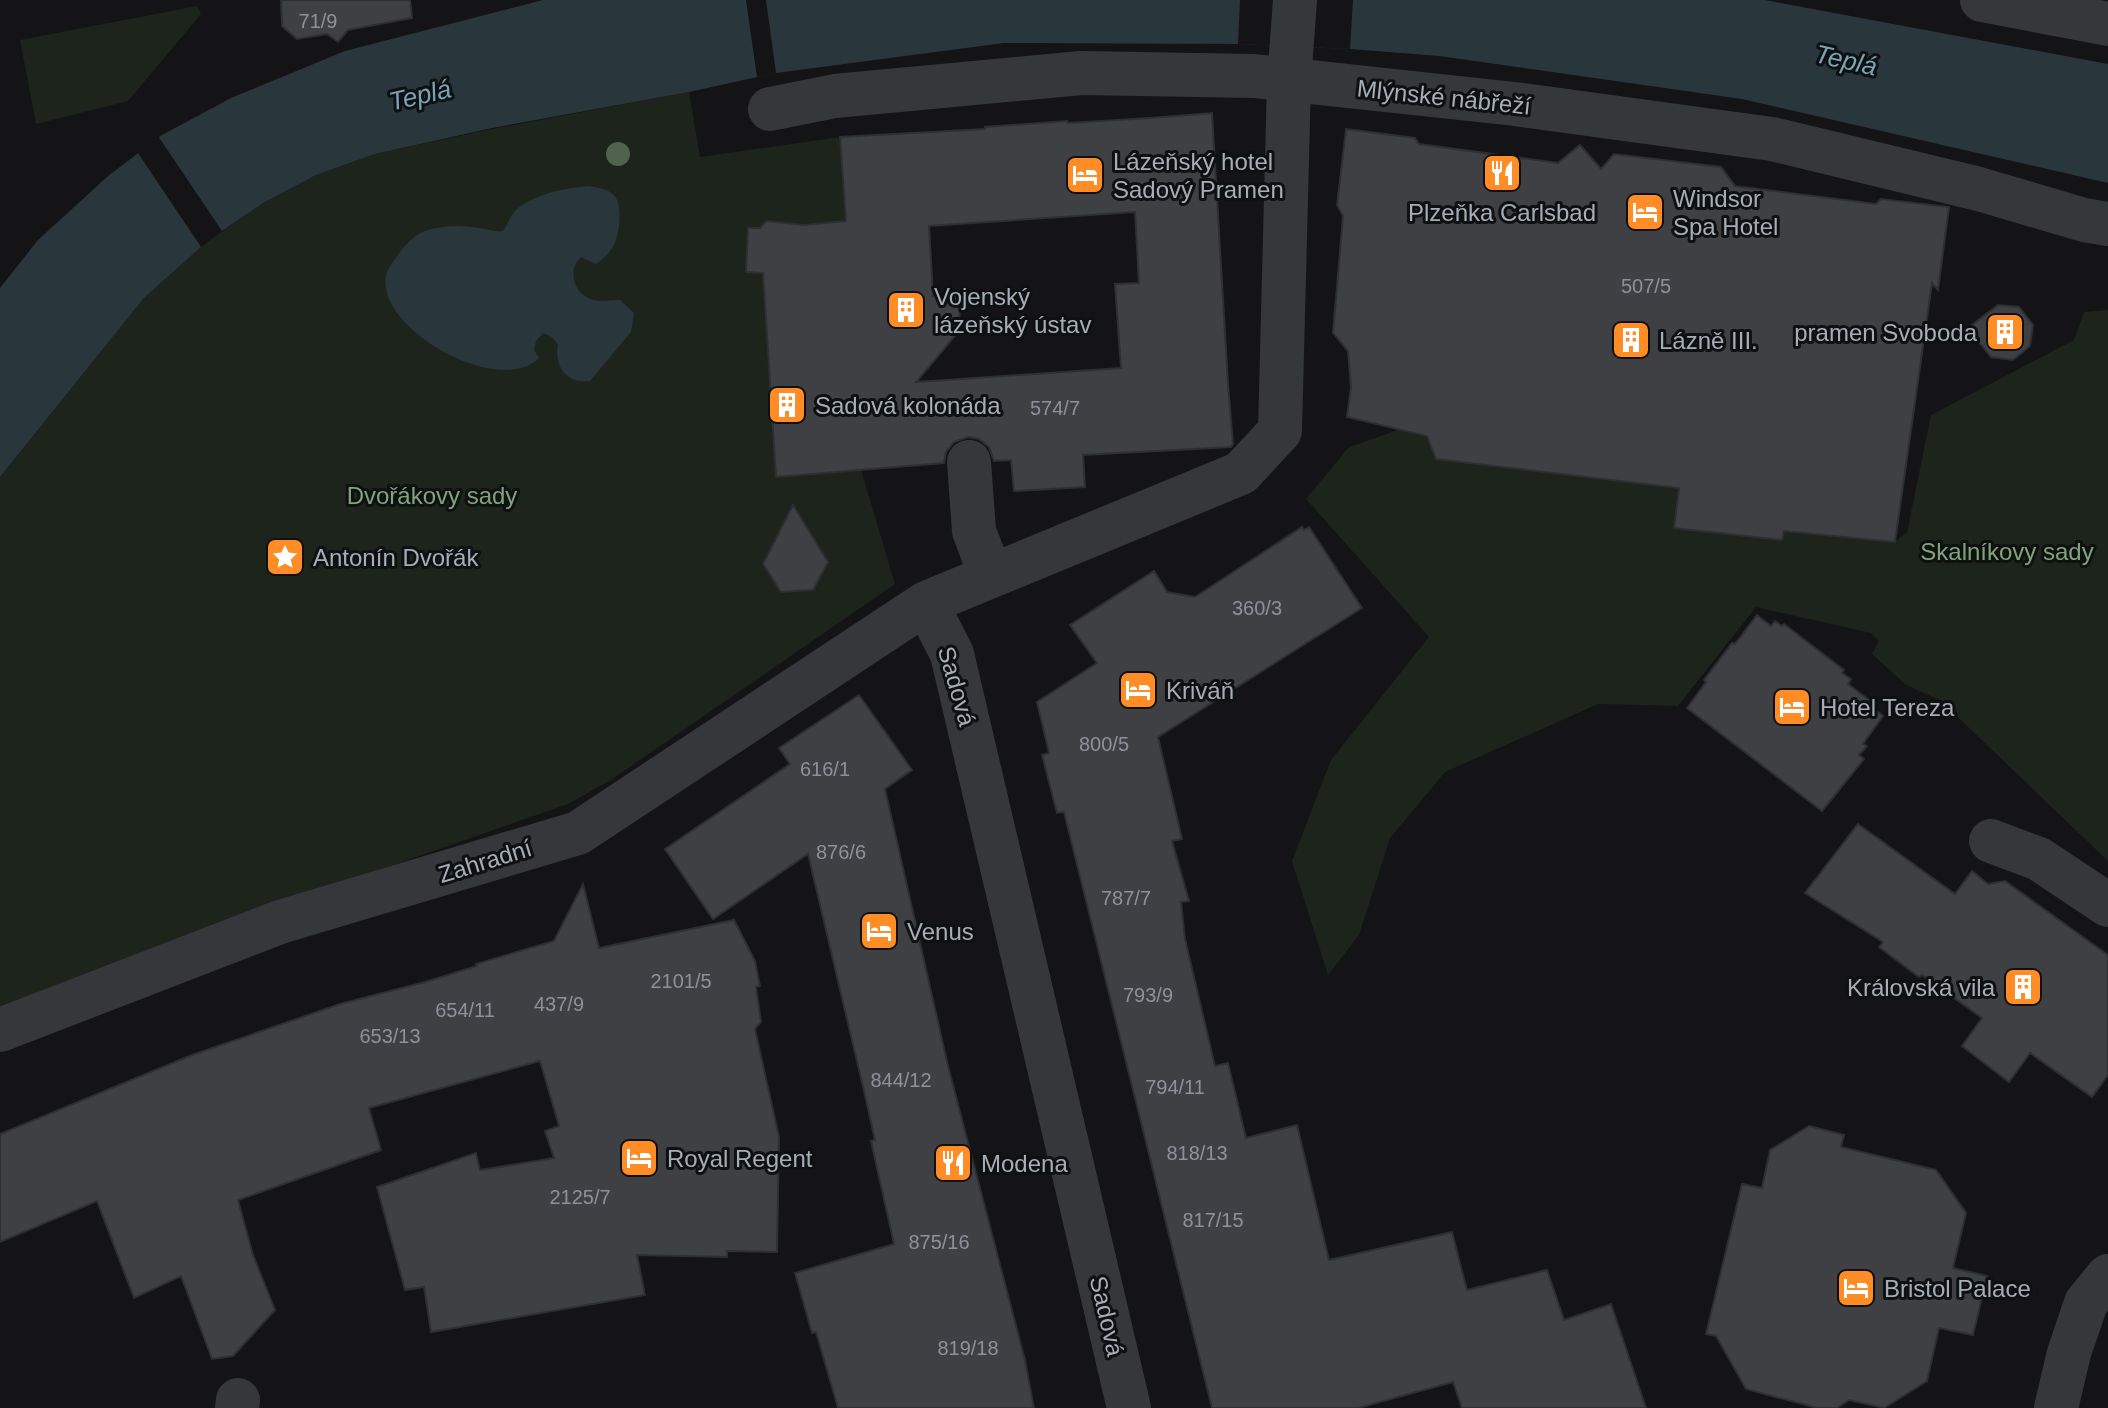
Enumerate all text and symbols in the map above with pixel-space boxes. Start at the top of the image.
house number: 71/9 [299,10,337,32]
water label: Teplá [1812,38,1880,82]
water label: Teplá [386,73,454,117]
street label: Mlýnské nábřeží [1356,74,1533,120]
place label: Lázeňský hotel Sadový Pramen [1113,148,1284,203]
restaurant icon: Plzeňka Carlsbad [1481,152,1523,194]
hotel icon: Lázeňský hotel Sadový Pramen [1064,154,1106,196]
place label: Windsor Spa Hotel [1673,185,1778,240]
hotel icon: Windsor Spa Hotel [1624,191,1666,233]
place label: Plzeňka Carlsbad [1408,199,1596,226]
house number: 507/5 [1621,275,1671,297]
place label: Vojenský lázeňský ústav [934,283,1091,338]
building icon: Vojenský lázeňský ústav [885,289,927,331]
building icon: pramen Svoboda [1984,311,2026,353]
building icon: Lázně III. [1610,319,1652,361]
place label: pramen Svoboda [1794,319,1978,346]
place label: Lázně III. [1659,327,1758,354]
building icon: Sadová kolonáda [766,384,808,426]
place label: Sadová kolonáda [815,392,1001,419]
house number: 574/7 [1030,397,1080,419]
park label: Dvořákovy sady [347,482,517,509]
place icon: Antonín Dvořák [264,536,306,578]
park label: Skalníkovy sady [1920,538,2094,565]
place label: Antonín Dvořák [313,544,479,571]
house number: 360/3 [1232,597,1282,619]
street label: Sadová [933,643,981,729]
hotel icon: Kriváň [1117,669,1159,711]
place label: Kriváň [1166,677,1234,704]
hotel icon: Hotel Tereza [1771,686,1813,728]
place label: Hotel Tereza [1820,694,1955,721]
house number: 800/5 [1079,733,1129,755]
house number: 616/1 [800,758,850,780]
street label: Zahradní [435,834,535,888]
house number: 876/6 [816,841,866,863]
house number: 787/7 [1101,887,1151,909]
hotel icon: Venus [858,910,900,952]
place label: Venus [907,918,974,945]
building icon: Královská vila [2002,966,2044,1008]
house number: 2101/5 [650,970,712,992]
place label: Královská vila [1847,974,1996,1001]
house number: 793/9 [1123,984,1173,1006]
house number: 437/9 [534,993,584,1015]
house number: 654/11 [435,999,495,1021]
house number: 653/13 [359,1025,421,1047]
house number: 844/12 [870,1069,932,1091]
house number: 794/11 [1145,1076,1205,1098]
hotel icon: Royal Regent [618,1137,660,1179]
restaurant icon: Modena [932,1142,974,1184]
house number: 818/13 [1166,1142,1228,1164]
place label: Royal Regent [667,1145,813,1172]
place label: Modena [981,1150,1068,1177]
house number: 2125/7 [549,1186,611,1208]
house number: 817/15 [1182,1209,1244,1231]
house number: 875/16 [908,1231,970,1253]
hotel icon: Bristol Palace [1835,1267,1877,1309]
street label: Sadová [1085,1273,1129,1359]
place label: Bristol Palace [1884,1275,2031,1302]
house number: 819/18 [937,1337,999,1359]

